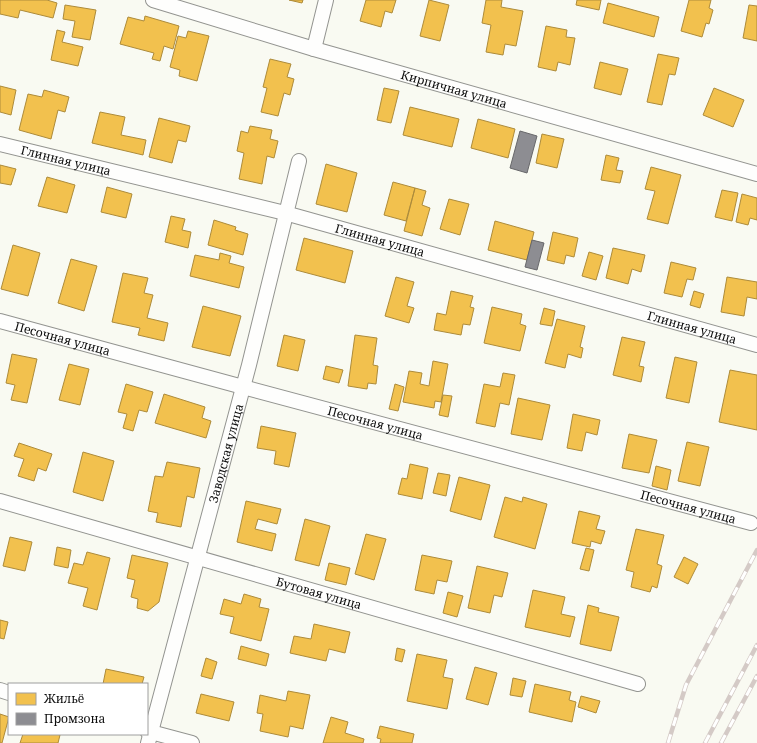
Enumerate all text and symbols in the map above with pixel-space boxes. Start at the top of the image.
street label: Кирпичная улица [399,65,510,112]
street label: Глинная улица [19,141,113,179]
street label: Глинная улица [333,219,427,260]
street label: Глинная улица [645,306,739,348]
street label: Песочная улица [13,317,113,359]
street label: Заводская улица [204,402,247,505]
street label: Песочная улица [326,402,425,443]
street label: Песочная улица [639,485,738,527]
street label: Бутовая улица [274,572,364,613]
legend [8,683,148,735]
text: Жильё [43,690,84,707]
text: Промзона [44,710,106,727]

